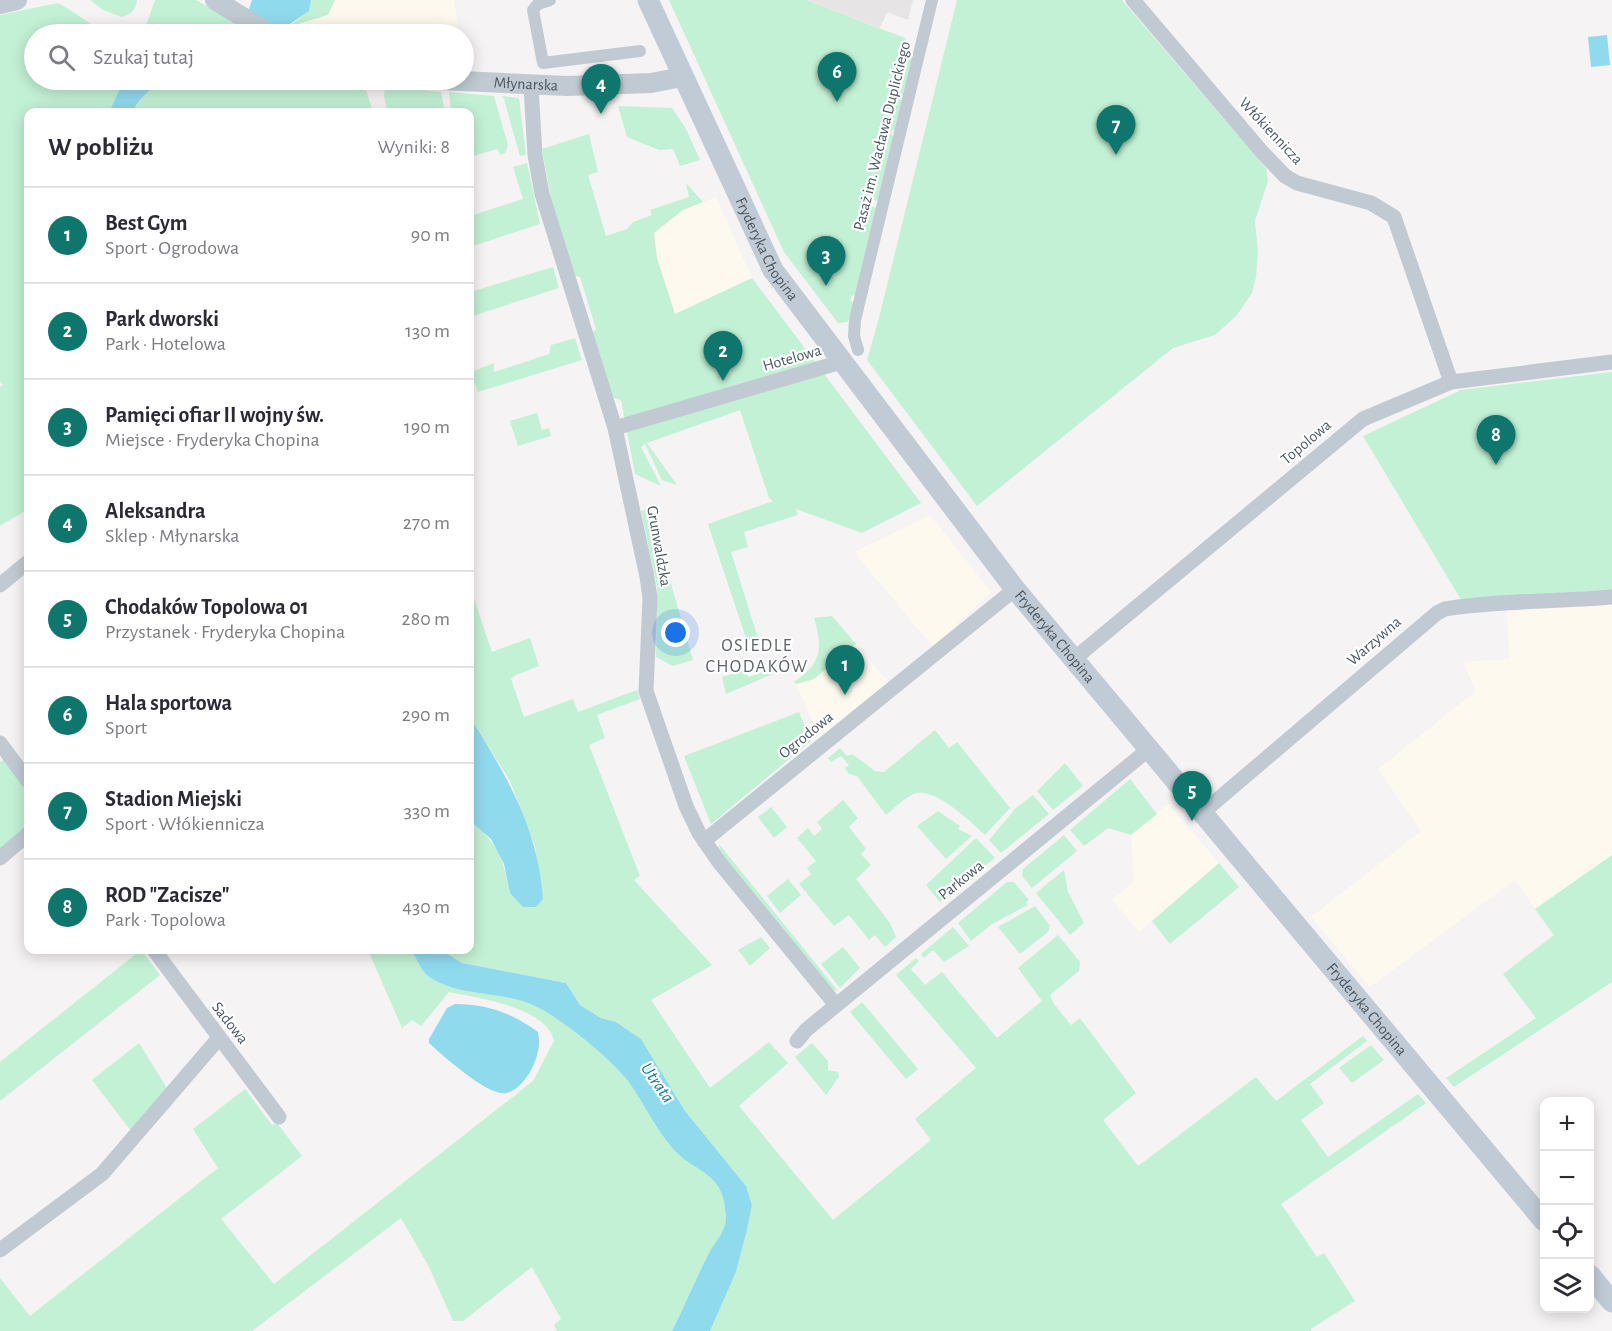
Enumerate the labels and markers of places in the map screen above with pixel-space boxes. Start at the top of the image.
pin: 6 [818,52,856,102]
pin: 4 [582,64,620,114]
pin: 7 [1096,106,1136,155]
pin: 3 [806,236,846,286]
pin: 2 [704,332,742,381]
pin: 8 [1476,416,1516,465]
pin: 1 [826,646,864,695]
pin: 5 [1172,772,1212,821]

